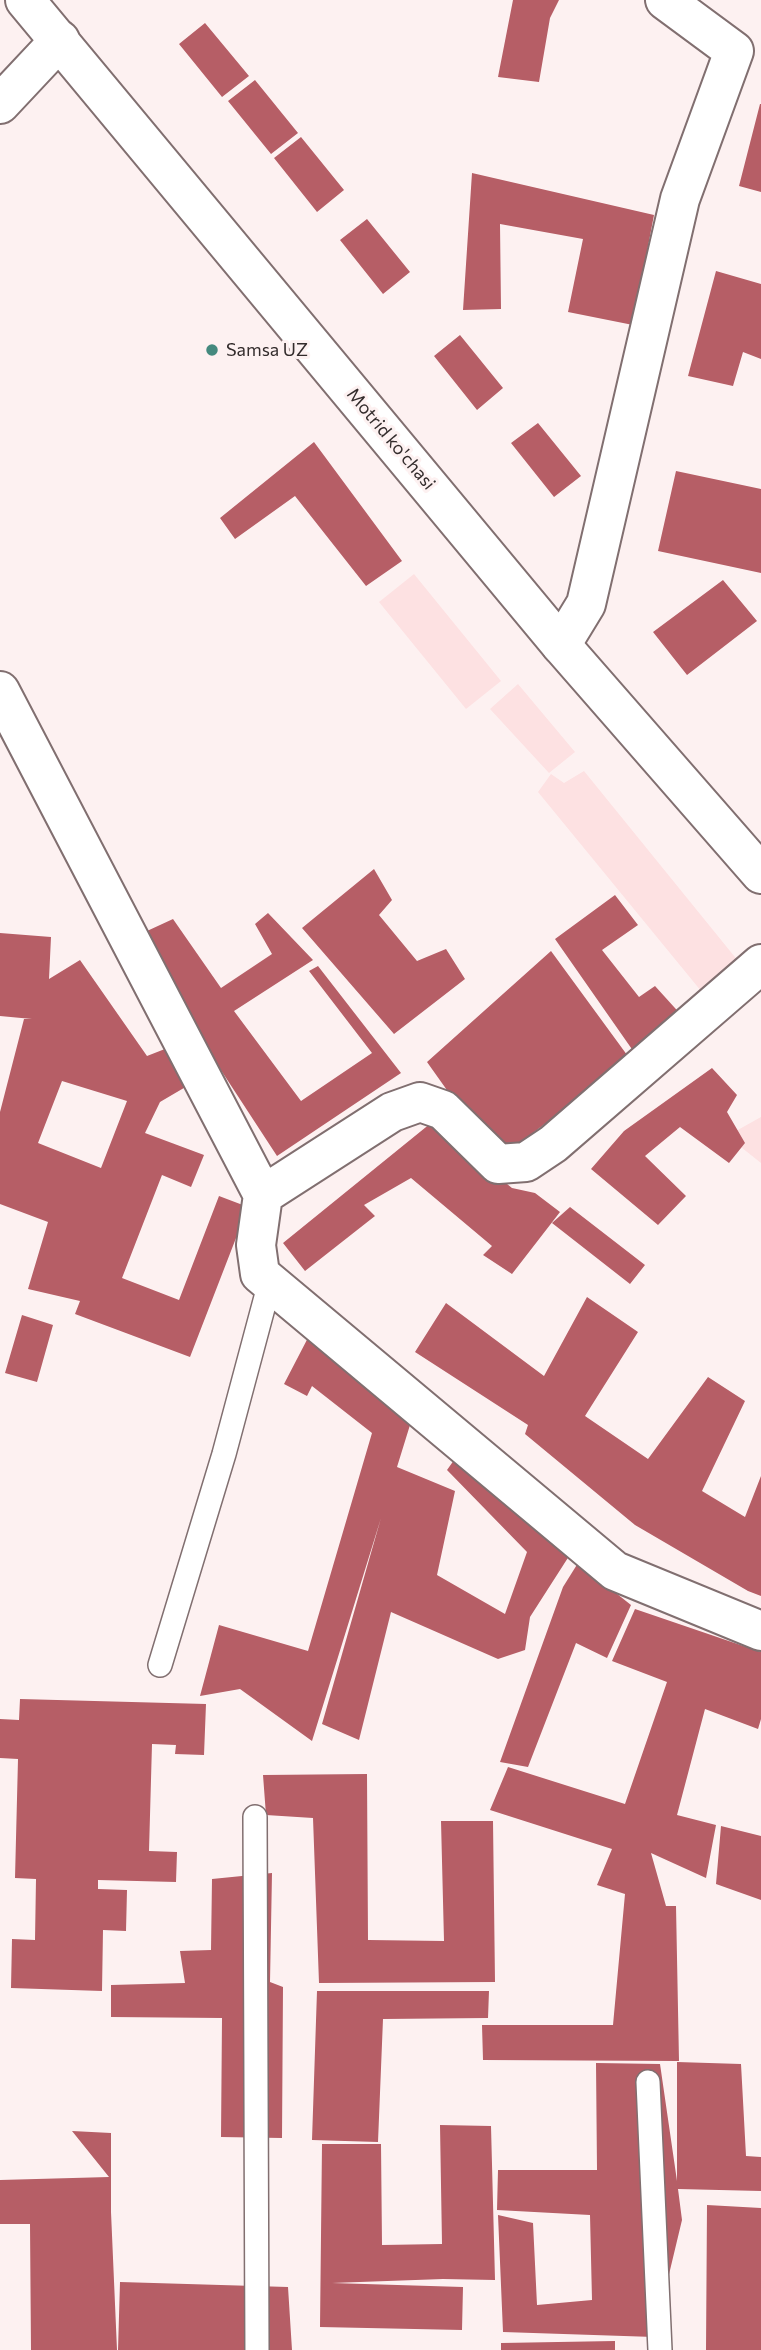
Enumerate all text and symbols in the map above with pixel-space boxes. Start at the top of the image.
place label: Samsa UZ [226,339,308,361]
marker: Samsa UZ [204,342,220,358]
street label: Motrid ko'chasi [342,384,440,494]

